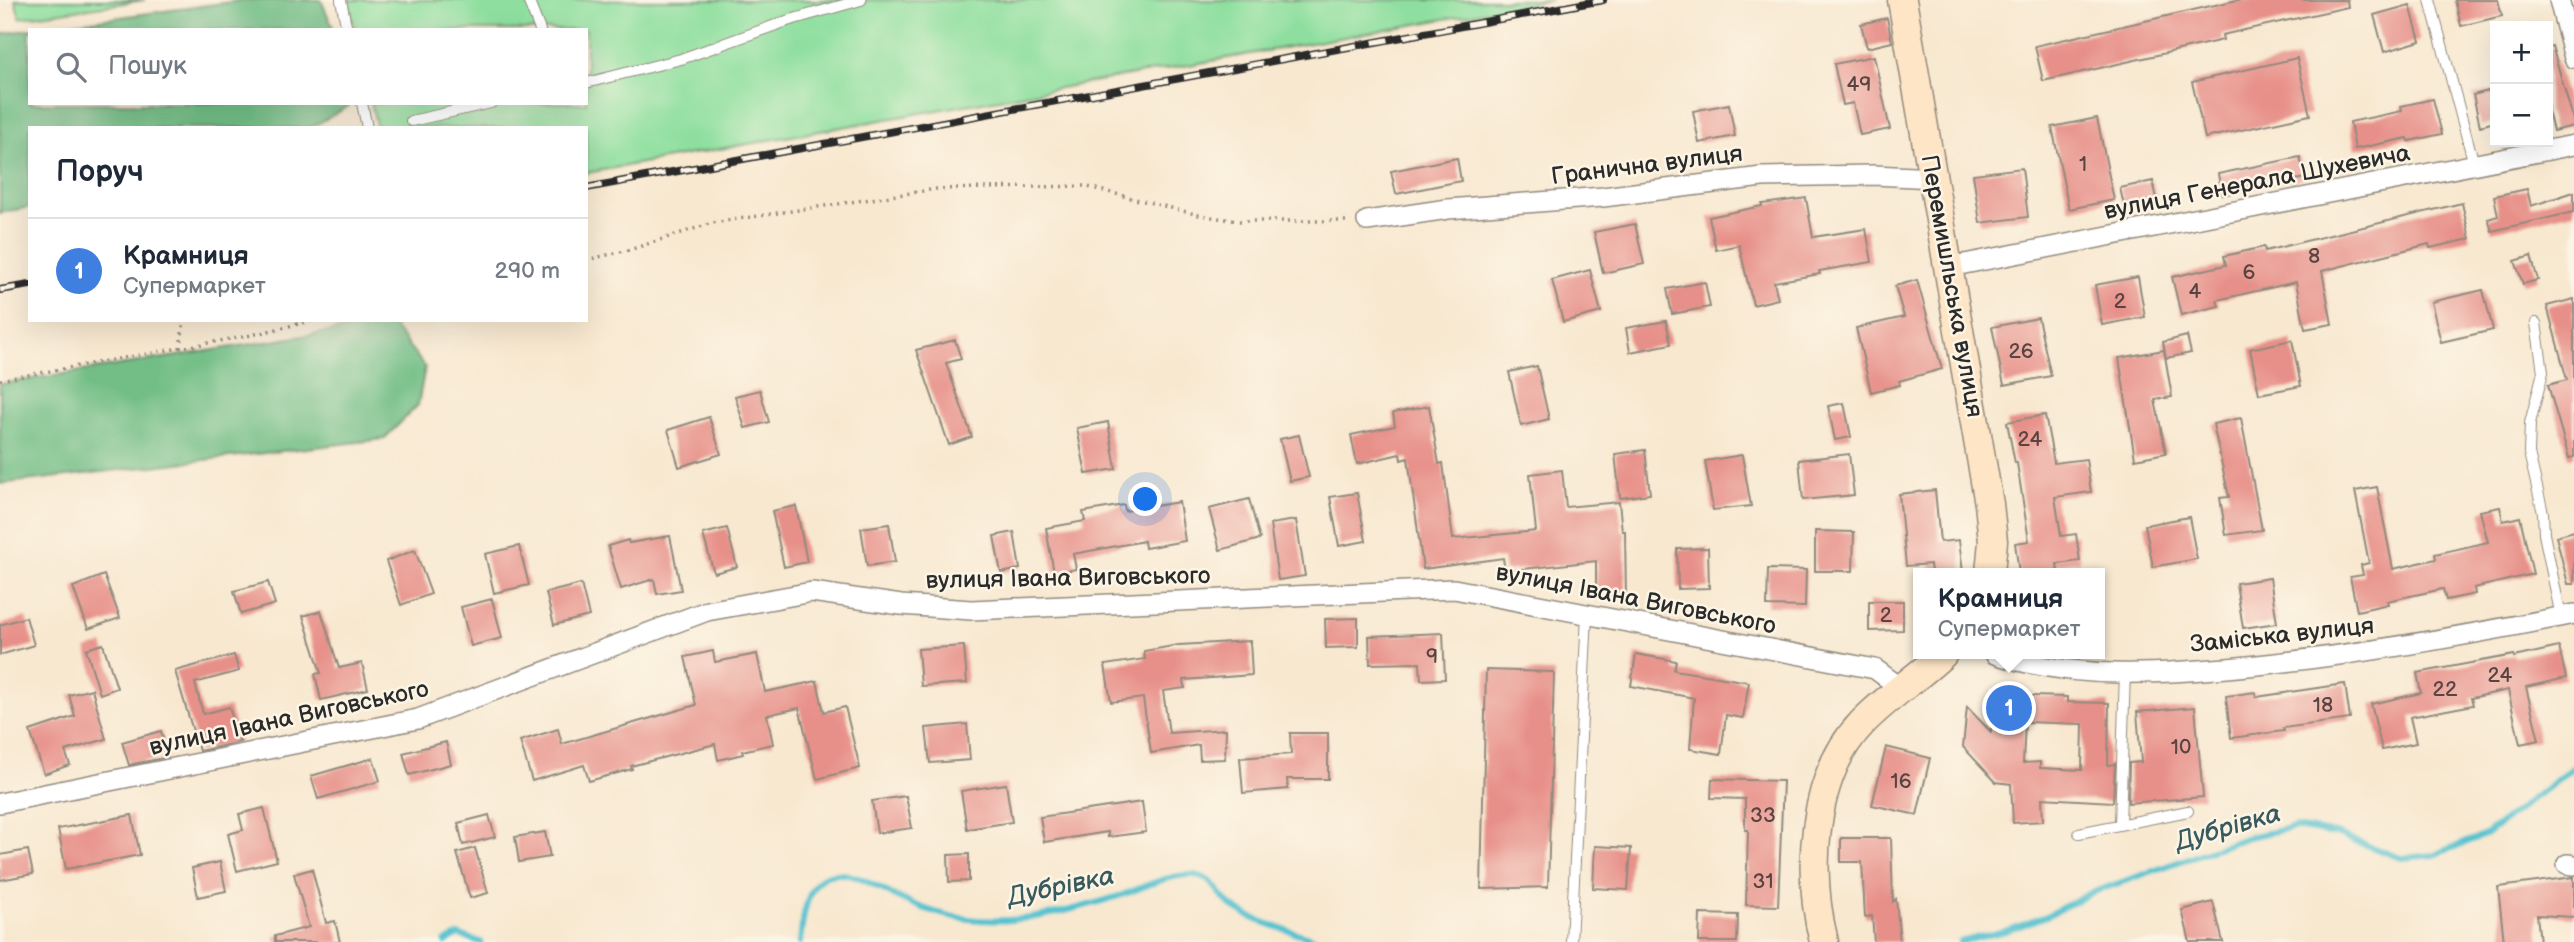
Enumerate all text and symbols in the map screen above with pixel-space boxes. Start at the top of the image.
map controls [2490,21,2553,147]
button: + [2490,21,2553,84]
search box [28,28,588,105]
icon: search [52,48,90,86]
text: Пошук [108,51,187,82]
house number: 49 [1847,72,1871,97]
button: − [2490,84,2553,147]
street label: вулиця Генерала Шухевича [2101,138,2413,226]
street label: Гранична вулиця [1550,139,1744,191]
street label: Перемишльська вулиця [1915,152,1989,420]
house number: 1 [2079,152,2087,177]
text: Поруч [56,154,144,190]
text: Крамниця [123,241,249,272]
house number: 8 [2308,244,2320,269]
text: 1 [74,257,84,285]
text: 290 m [494,257,560,285]
house number: 6 [2243,260,2256,285]
text: Супермаркет [123,272,266,300]
house number: 4 [2189,279,2202,304]
house number: 2 [2114,289,2127,314]
house number: 26 [2008,339,2034,364]
house number: 24 [2018,427,2043,452]
your location [1128,482,1162,516]
street label: вулиця Івана Виговського [1493,558,1779,640]
street label: вулиця Івана Виговського [925,561,1211,595]
popup [1913,568,2105,659]
text: Крамниця [1938,584,2063,615]
house number: 2 [1880,603,1893,628]
street label: Заміська вулиця [2189,611,2375,659]
text: Супермаркет [1938,615,2080,643]
house number: 9 [1426,644,1438,669]
house number: 24 [2488,663,2513,688]
street label: вулиця Івана Виговського [147,674,431,762]
house number: 22 [2433,677,2458,702]
pin: 1 [1986,682,2032,734]
house number: 18 [2313,693,2333,718]
house number: 10 [2171,735,2191,760]
house number: 16 [1891,769,1912,794]
water label: Дубрівка [2170,798,2284,858]
house number: 33 [1750,803,1776,828]
water label: Дубрівка [1003,861,1117,914]
house number: 31 [1752,869,1774,894]

